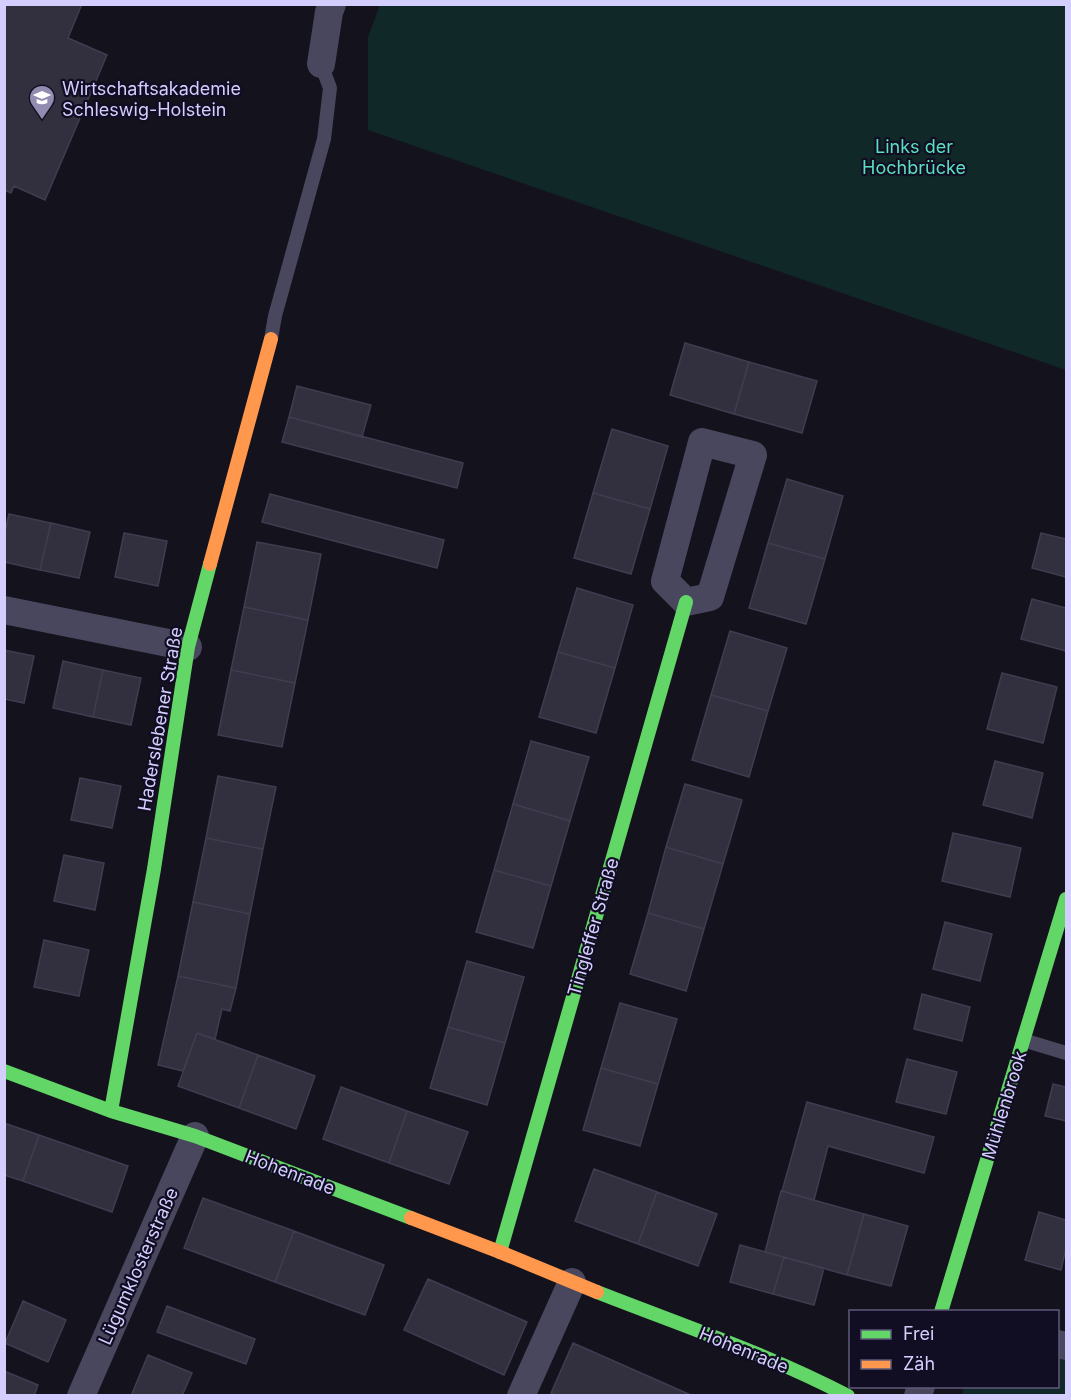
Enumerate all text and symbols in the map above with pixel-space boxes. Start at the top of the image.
place label: Wirtschaftsakademie Schleswig-Holstein [62,78,241,120]
school or university icon: Wirtschaftsakademie Schleswig-Holstein [27,83,57,121]
park label: Links der Hochbrücke [862,136,966,178]
street label: Haderslebener Straße [133,625,187,813]
street label: Tingleffer Straße [563,855,623,999]
street label: Mühlenbrook [978,1048,1030,1162]
street label: Hohenrade [242,1145,338,1199]
street label: Lügumklosterstraße [94,1184,182,1348]
legend [849,1310,1059,1388]
street label: Hohenrade [696,1323,792,1377]
text: Frei [903,1323,934,1344]
text: Zäh [903,1353,935,1374]

